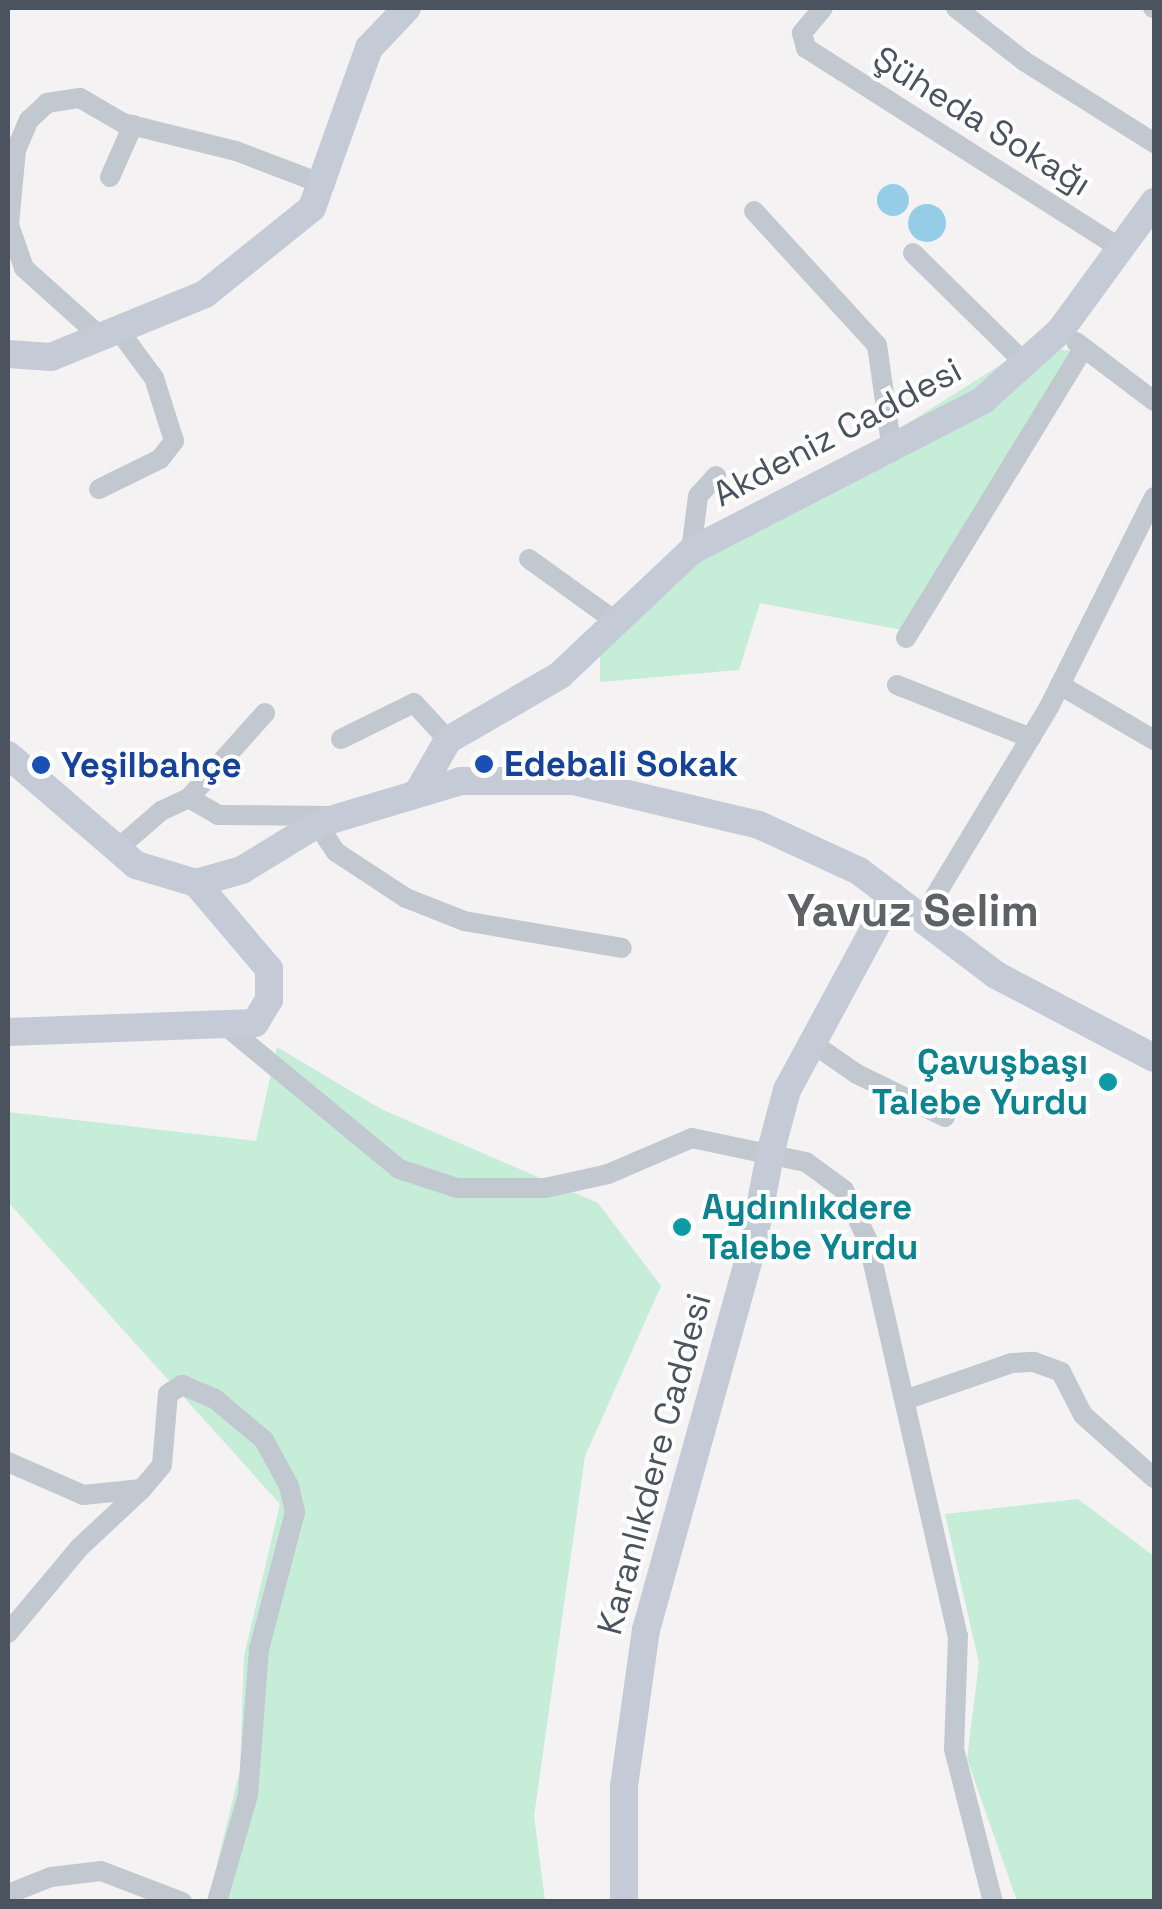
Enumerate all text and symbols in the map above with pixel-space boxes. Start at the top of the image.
street label: Şüheda Sokağı [865,37,1099,205]
street label: Akdeniz Caddesi [706,349,968,515]
place label: Edebali Sokak [504,743,738,785]
place label: Yeşilbahçe [61,744,242,786]
marker: Edebali Sokak [473,753,495,775]
marker: Yeşilbahçe [30,754,52,776]
district label: Yavuz Selim [787,884,1039,938]
place label: Çavuşbaşı Talebe Yurdu [871,1041,1088,1123]
marker: Çavuşbaşı Talebe Yurdu [1097,1071,1119,1093]
place label: Aydınlıkdere Talebe Yurdu [702,1186,919,1268]
marker: Aydınlıkdere Talebe Yurdu [671,1216,693,1238]
street label: Karanlıkdere Caddesi [588,1289,720,1639]

